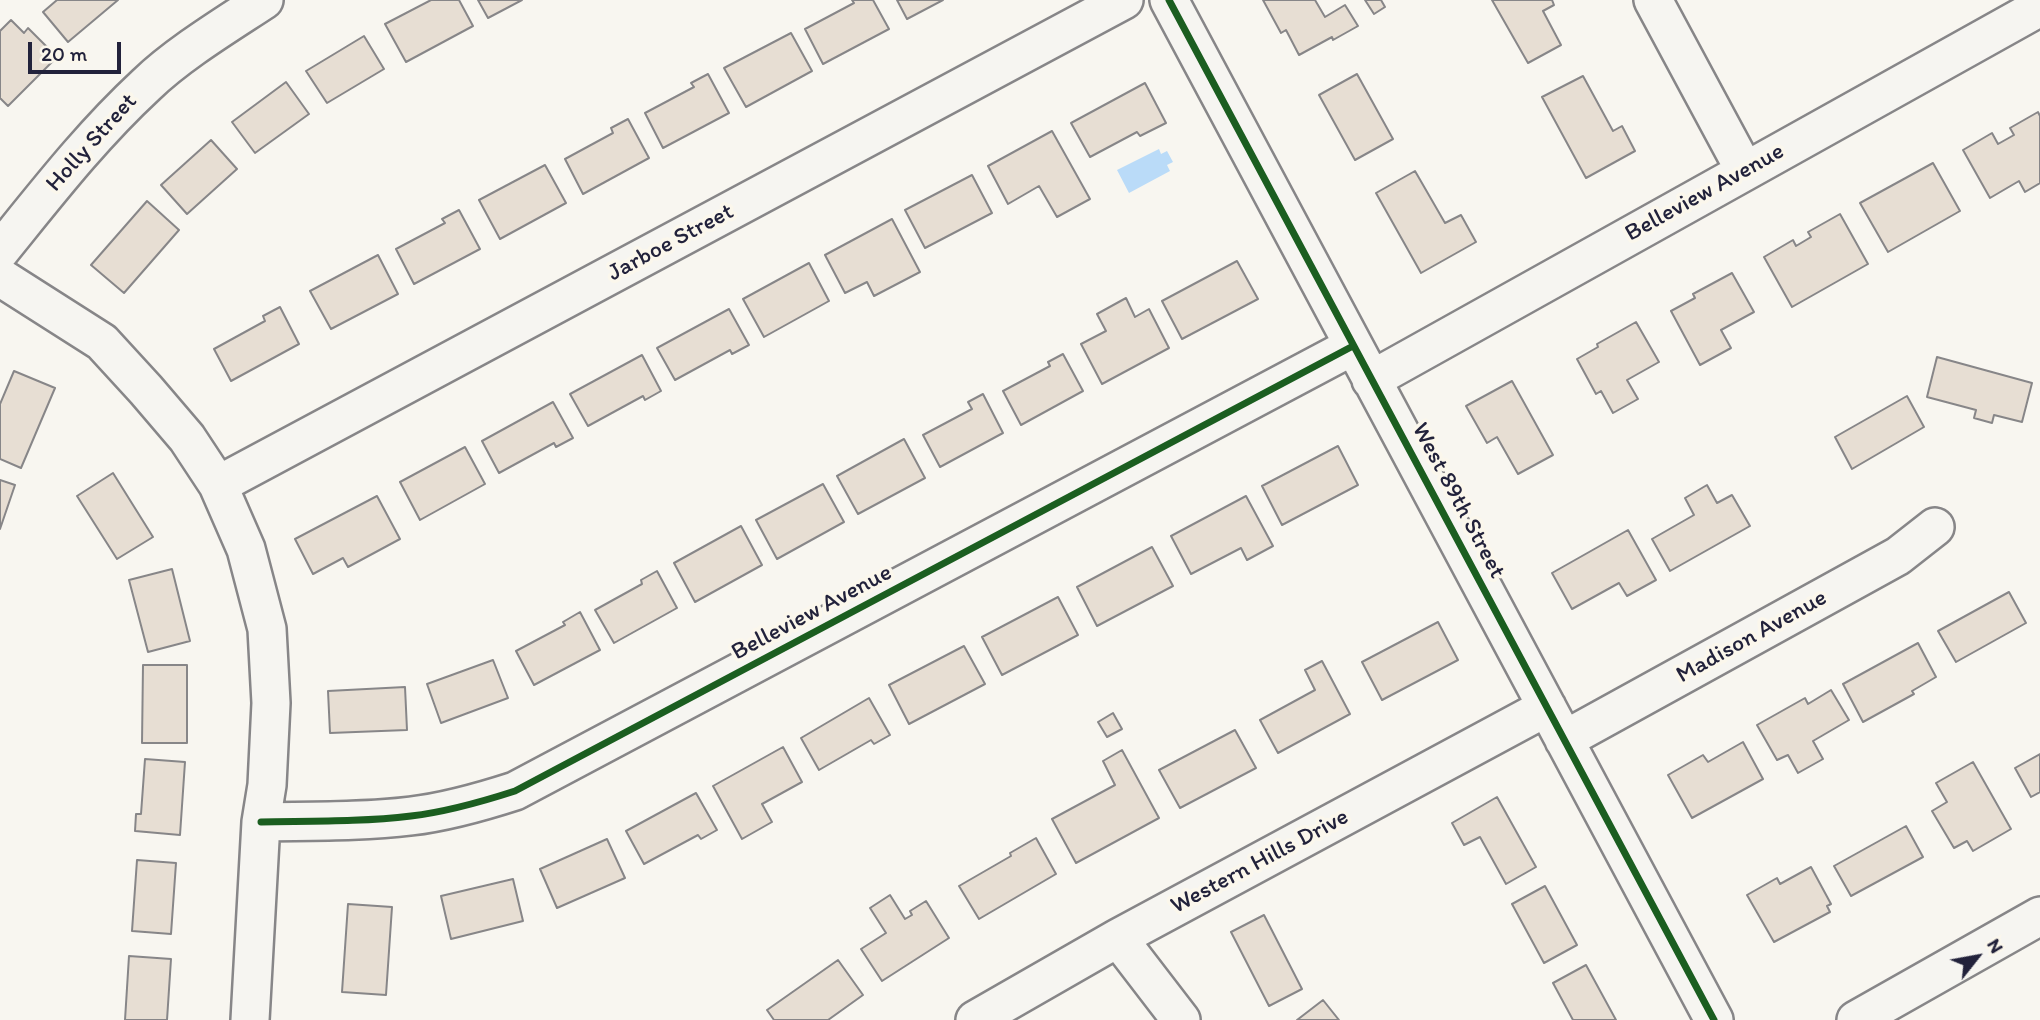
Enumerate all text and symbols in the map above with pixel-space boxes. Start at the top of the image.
scale bar [32,28,124,72]
text: 20 m [41,41,87,66]
street label: Holly Street [40,88,144,198]
street label: Belleview Avenue [1620,137,1790,249]
street label: Jarboe Street [603,198,739,288]
street label: West 89th Street [1405,418,1511,584]
street label: Belleview Avenue [727,559,897,667]
street label: Madison Avenue [1672,584,1832,690]
street label: Western Hills Drive [1166,803,1354,921]
north arrow [1942,922,2012,992]
text: N [1982,934,2009,957]

